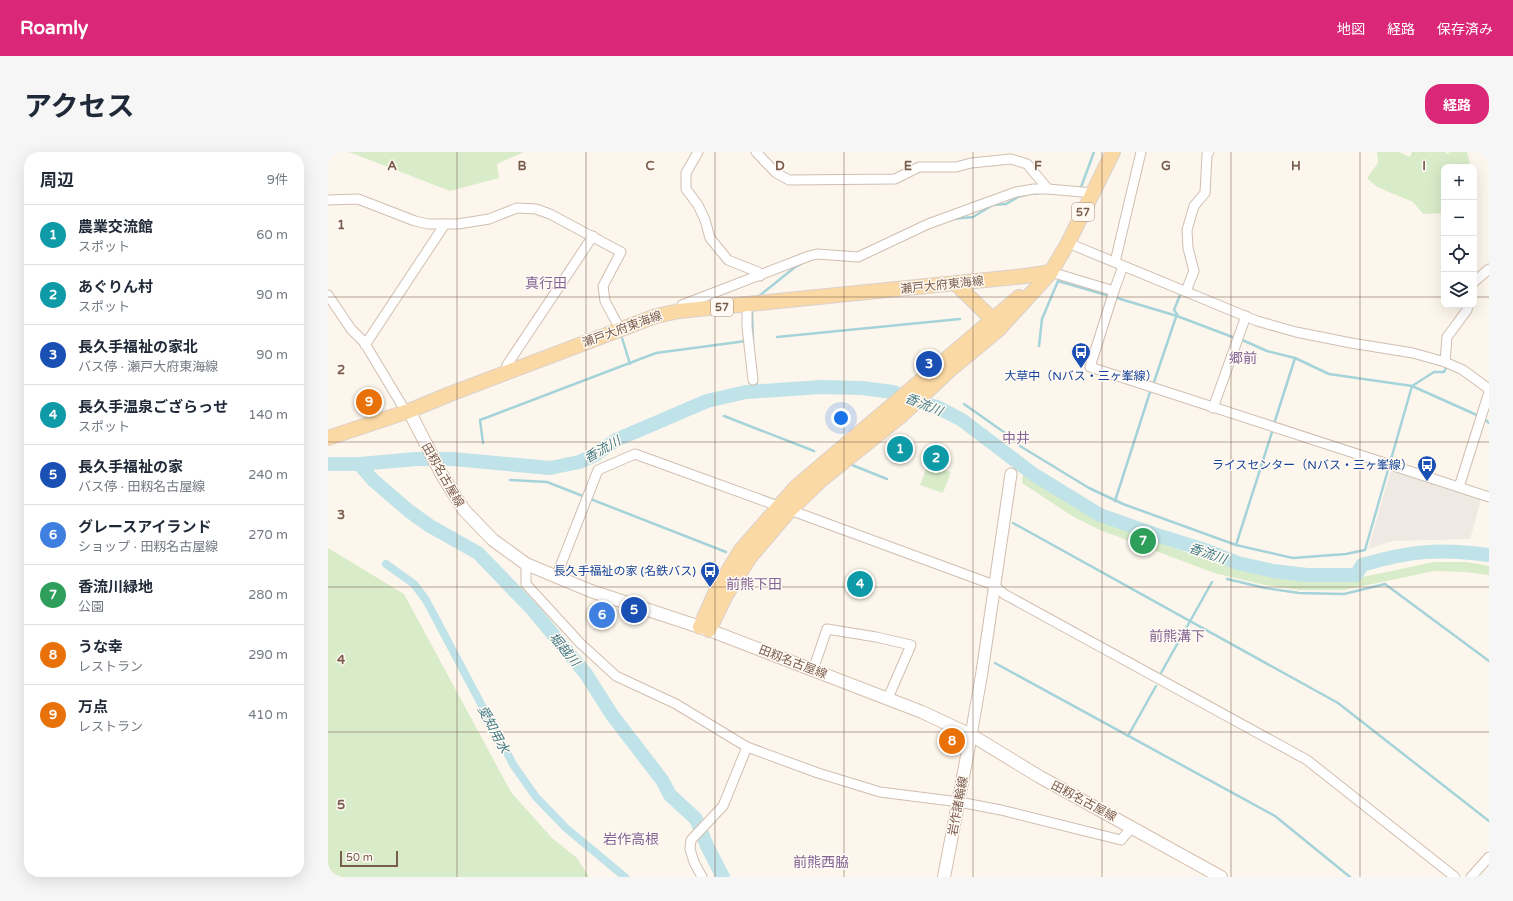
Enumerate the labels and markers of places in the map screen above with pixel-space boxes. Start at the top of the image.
bus stop icon: 大草中（Nバス・三ヶ峯線） [1070,341,1092,369]
pin: 3 [916,349,942,379]
place label: 大草中（Nバス・三ヶ峯線） [1004,369,1158,383]
pin: 9 [356,387,382,417]
pin: 1 [887,434,913,464]
pin: 2 [923,443,949,473]
bus stop icon: ライスセンター（Nバス・三ヶ峯線） [1416,454,1438,482]
place label: ライスセンター（Nバス・三ヶ峯線） [1212,458,1413,472]
pin: 7 [1130,526,1156,556]
bus stop icon: 長久手福祉の家 (名鉄バス) [699,560,721,588]
place label: 長久手福祉の家 (名鉄バス) [553,564,696,578]
pin: 4 [847,569,873,599]
pin: 5 [621,595,647,625]
pin: 6 [589,600,615,630]
pin: 8 [939,726,965,756]

